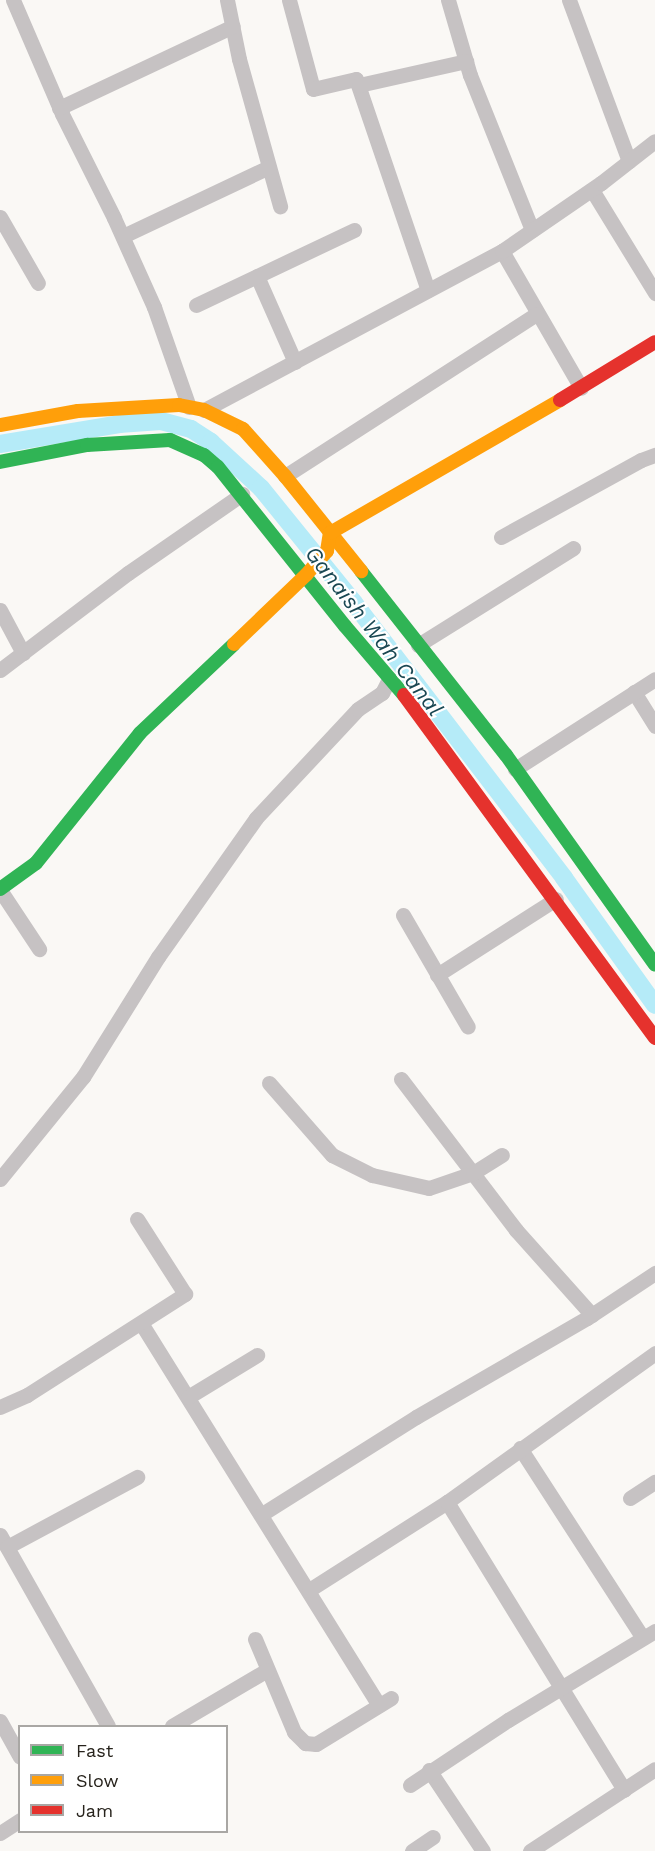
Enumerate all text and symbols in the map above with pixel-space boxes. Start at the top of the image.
water label: Ganaish Wah Canal [299,541,449,721]
legend [18,1725,228,1833]
text: Fast [76,1740,113,1761]
text: Slow [76,1770,119,1791]
text: Jam [76,1800,113,1821]

